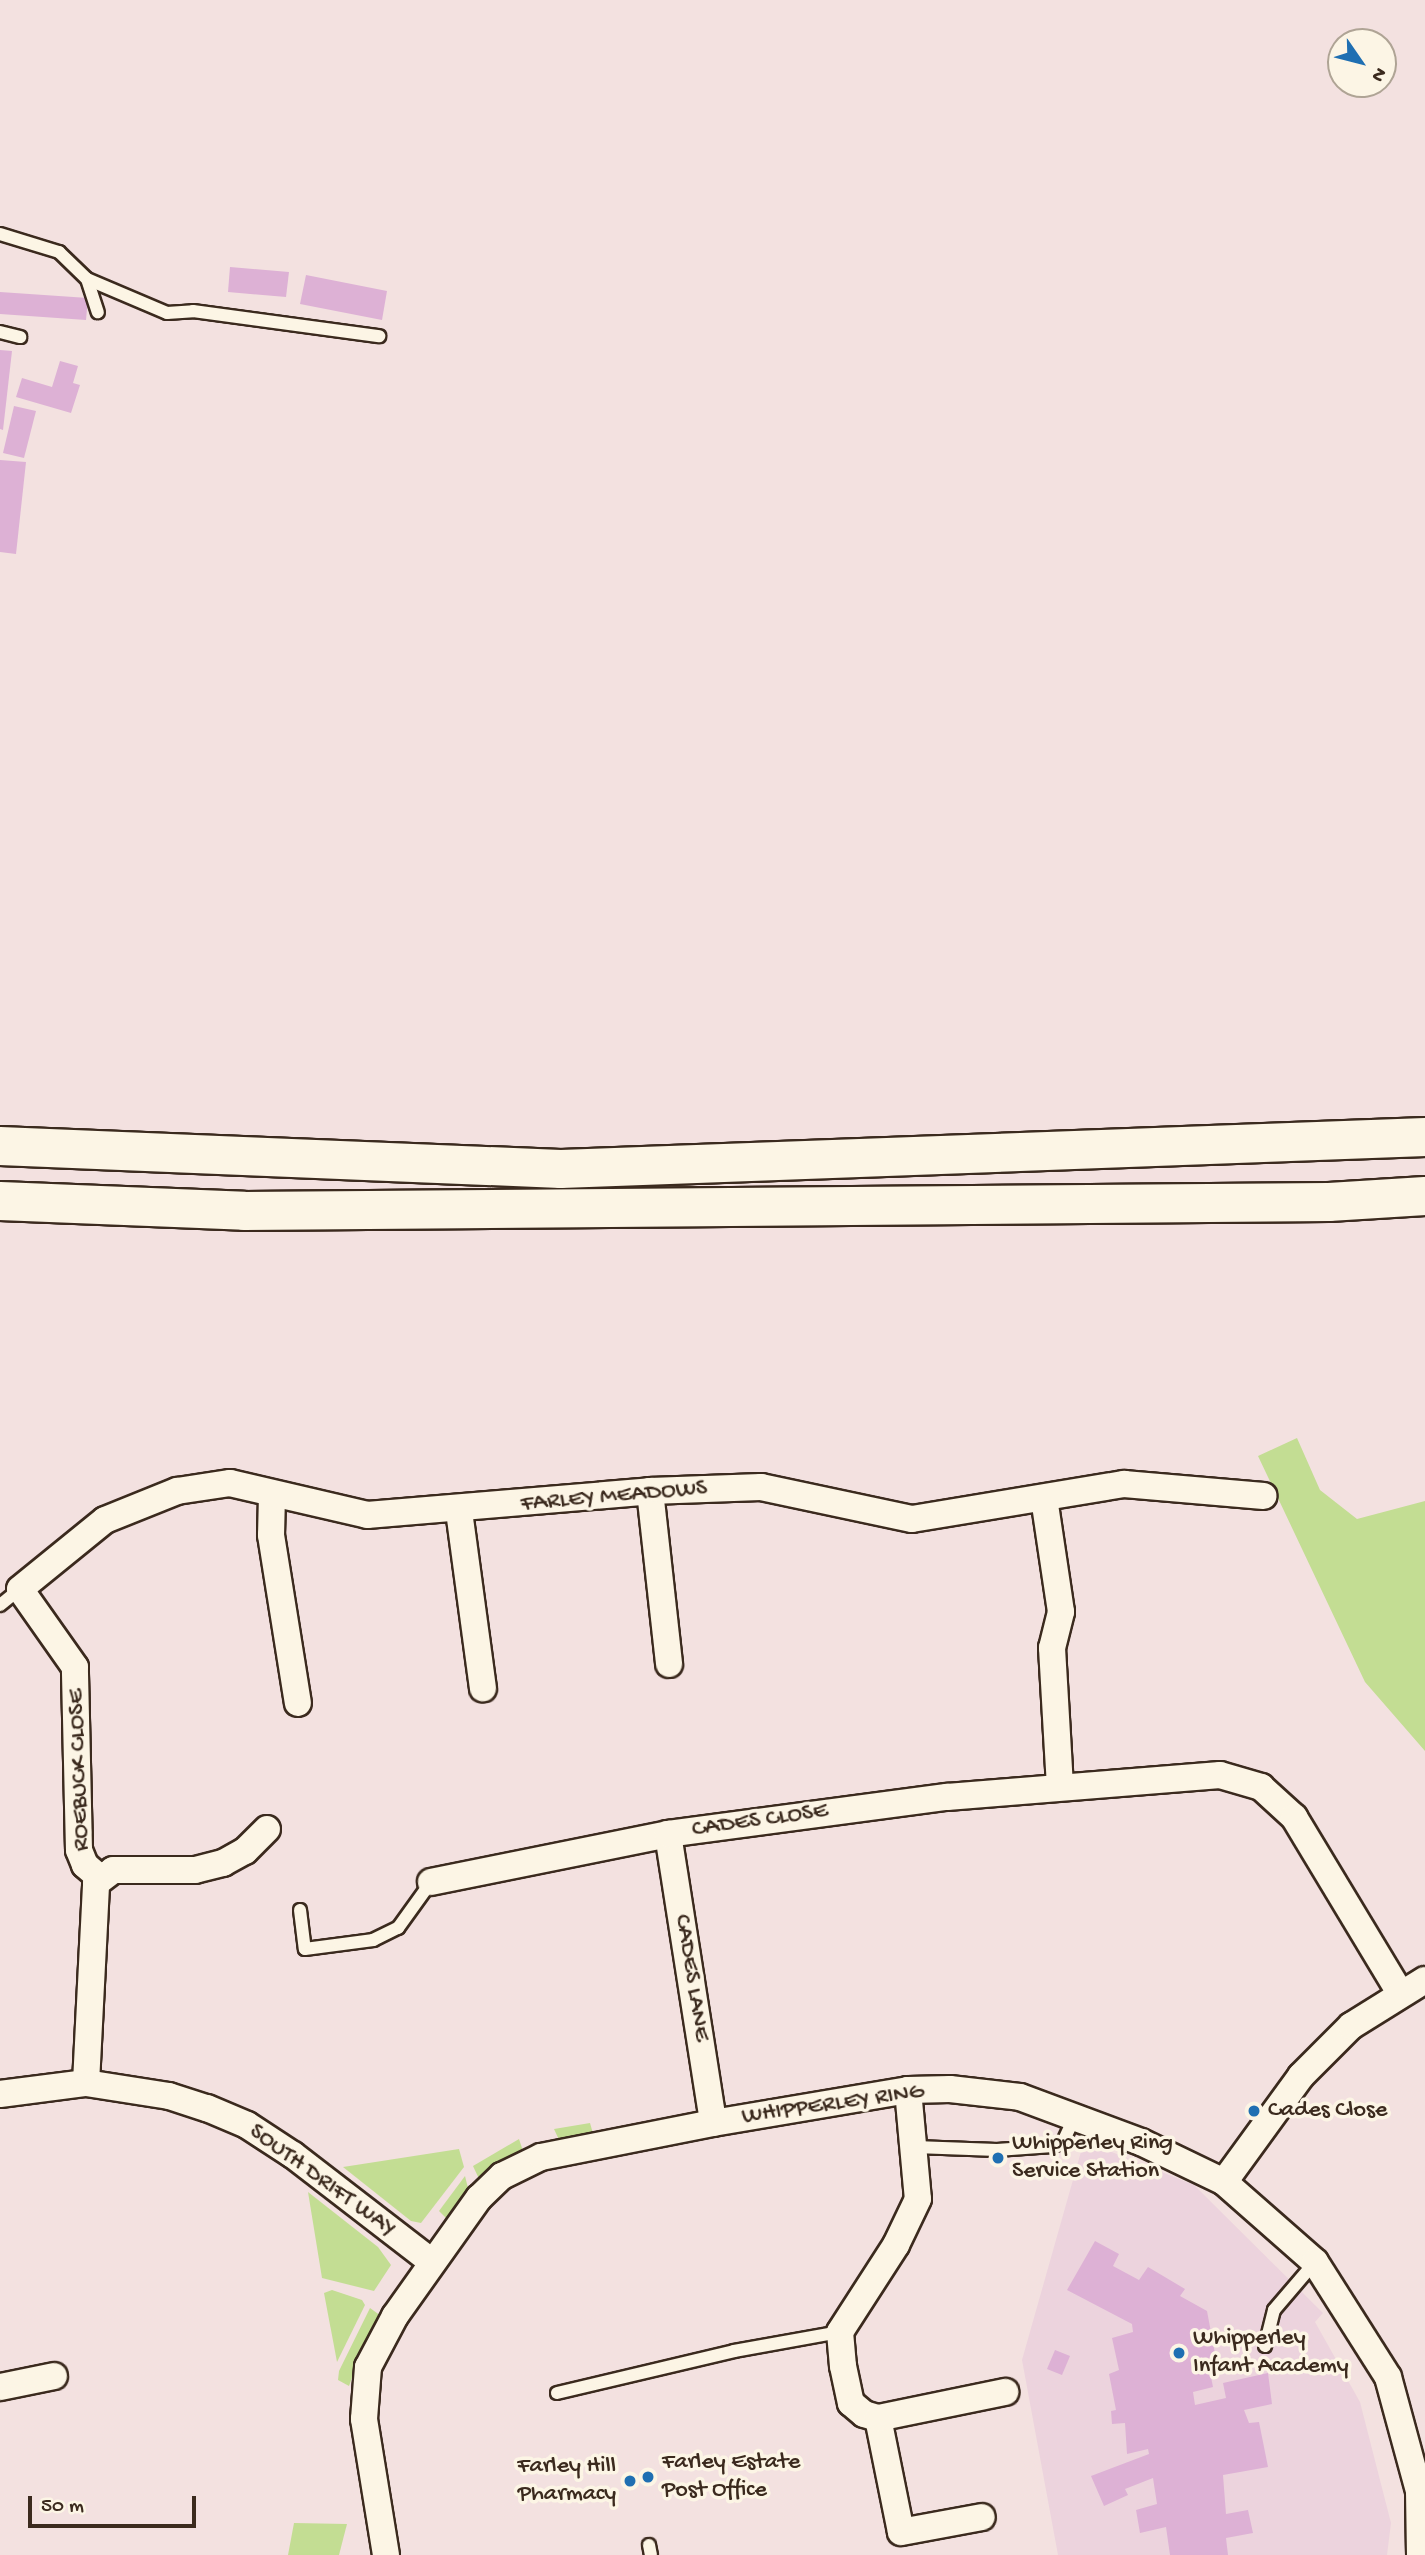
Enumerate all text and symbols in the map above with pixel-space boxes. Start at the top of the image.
north arrow [1327,28,1397,98]
text: N [1365,63,1391,86]
street label: FARLEY MEADOWS [520,1475,708,1519]
street label: ROEBUCK CLOSE [63,1688,97,1852]
street label: CADES CLOSE [690,1797,830,1845]
street label: CADES LANE [667,1912,715,2044]
street label: WHIPPERLEY RING [740,2078,926,2132]
place label: Cades Close [1268,2097,1387,2125]
marker: Cades Close [1246,2103,1262,2119]
street label: SOUTH DRIFT WAY [243,2118,401,2244]
place label: Whipperley Ring Service Station [1012,2130,1173,2186]
marker: Whipperley Ring Service Station [990,2150,1006,2166]
place label: Whipperley Infant Academy [1193,2325,1349,2381]
marker: Whipperley Infant Academy [1171,2345,1187,2361]
place label: Farley Estate Post Office [662,2449,800,2505]
place label: Farley Hill Pharmacy [517,2453,616,2509]
marker: Farley Estate Post Office [640,2469,656,2485]
marker: Farley Hill Pharmacy [622,2473,638,2489]
scale bar [32,2482,200,2526]
text: 50 m [41,2495,84,2520]

